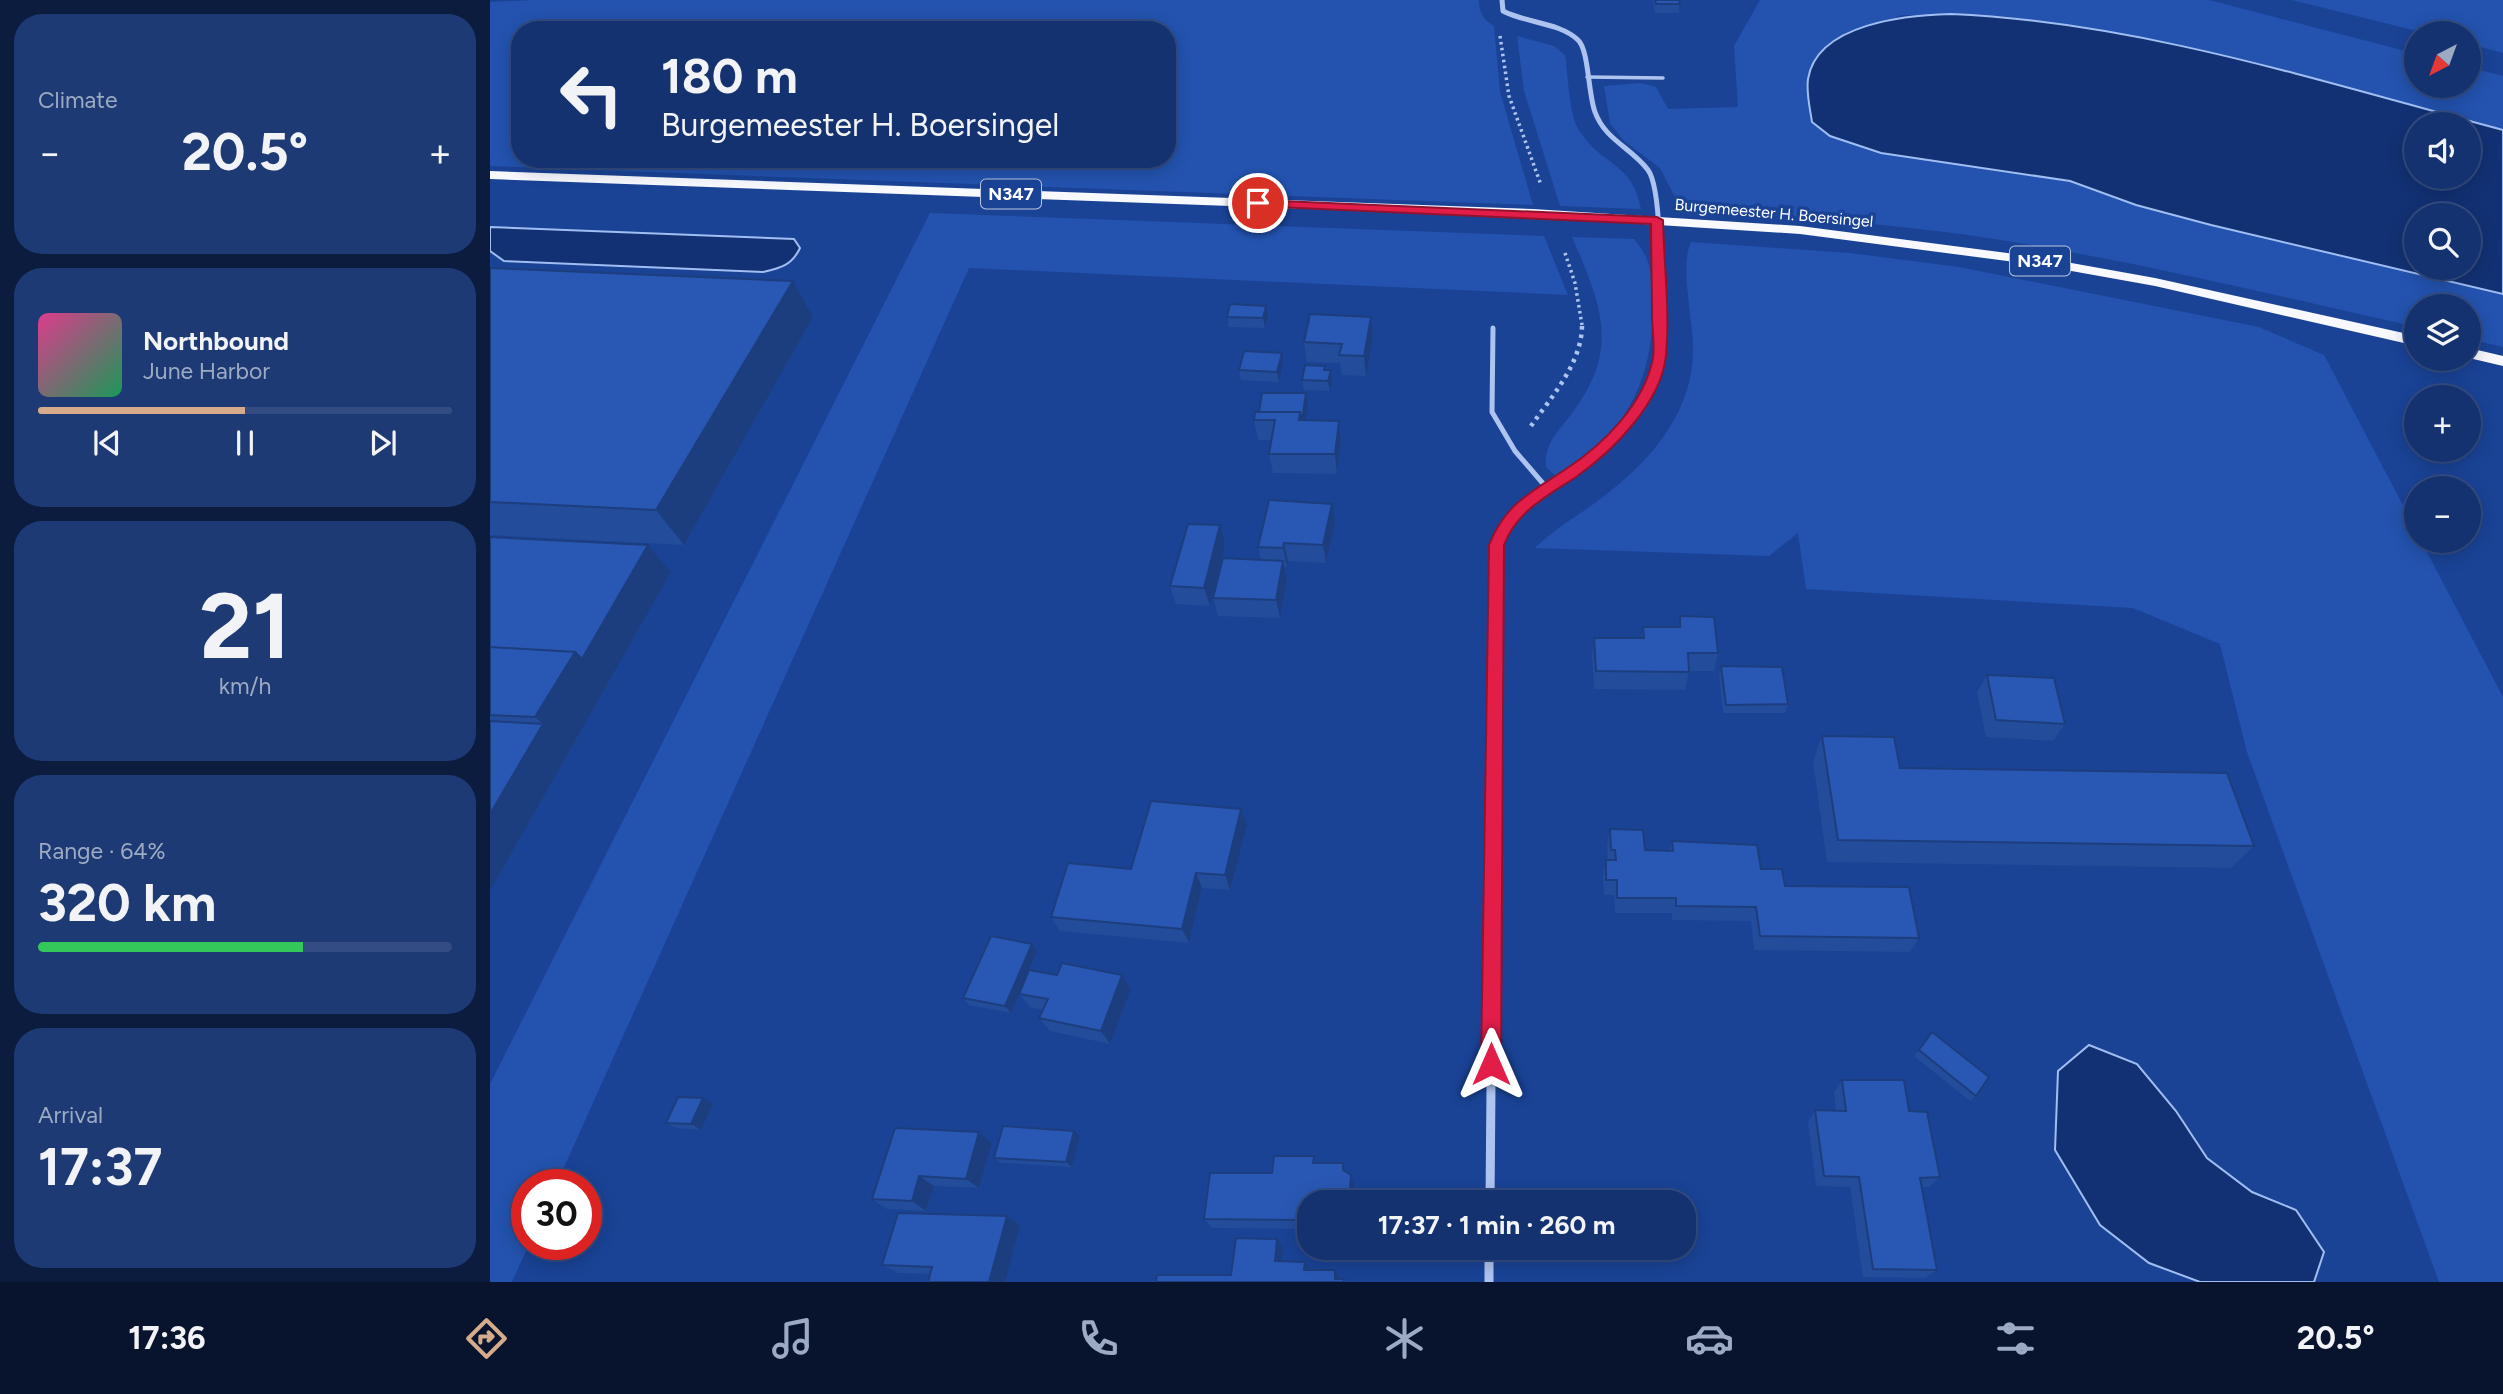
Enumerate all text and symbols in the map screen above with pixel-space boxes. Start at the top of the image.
north arrow [2404,21,2482,98]
map controls [2404,21,2481,553]
text: 180 m [661,46,798,105]
icon: left [546,49,637,140]
text: Climate [38,86,117,114]
text: Burgemeester H. Boersingel [661,106,1059,144]
button: sound [2404,112,2481,189]
text: 20.5° [182,121,308,183]
text: − [38,130,62,176]
text: + [428,130,452,176]
pin [1228,173,1288,233]
road number: N347 [981,180,1041,209]
icon: arrive [1239,184,1277,222]
street label: Burgemeester H. Boersingel [1674,195,1874,231]
button: search [2404,203,2481,280]
road number: N347 [2010,246,2070,276]
button: layers [2404,294,2481,371]
text: Northbound [143,325,289,357]
text: June Harbor [143,357,270,385]
button: + [2404,385,2481,462]
icon: previous [88,424,126,462]
icon: pause [226,424,264,462]
icon: next [364,424,402,462]
button: − [2404,476,2481,553]
text: 21 [199,572,291,681]
text: km/h [219,672,271,700]
text: Range · 64% [38,837,166,865]
text: 320 km [38,872,216,934]
position arrow [1454,1027,1528,1101]
text: Arrival [38,1101,103,1129]
text: 17:37 [38,1136,162,1198]
speed limit sign: 30 [511,1169,602,1260]
text: 17:37 · 1 min · 260 m [1378,1209,1615,1241]
icon: directions [462,1314,511,1363]
icon: music [768,1314,817,1363]
icon: phone [1074,1314,1123,1363]
icon: climate [1380,1314,1429,1363]
icon: car [1685,1314,1734,1363]
icon: filters [1991,1314,2040,1363]
text: 17:36 [128,1319,206,1357]
text: 20.5° [2297,1319,2375,1357]

